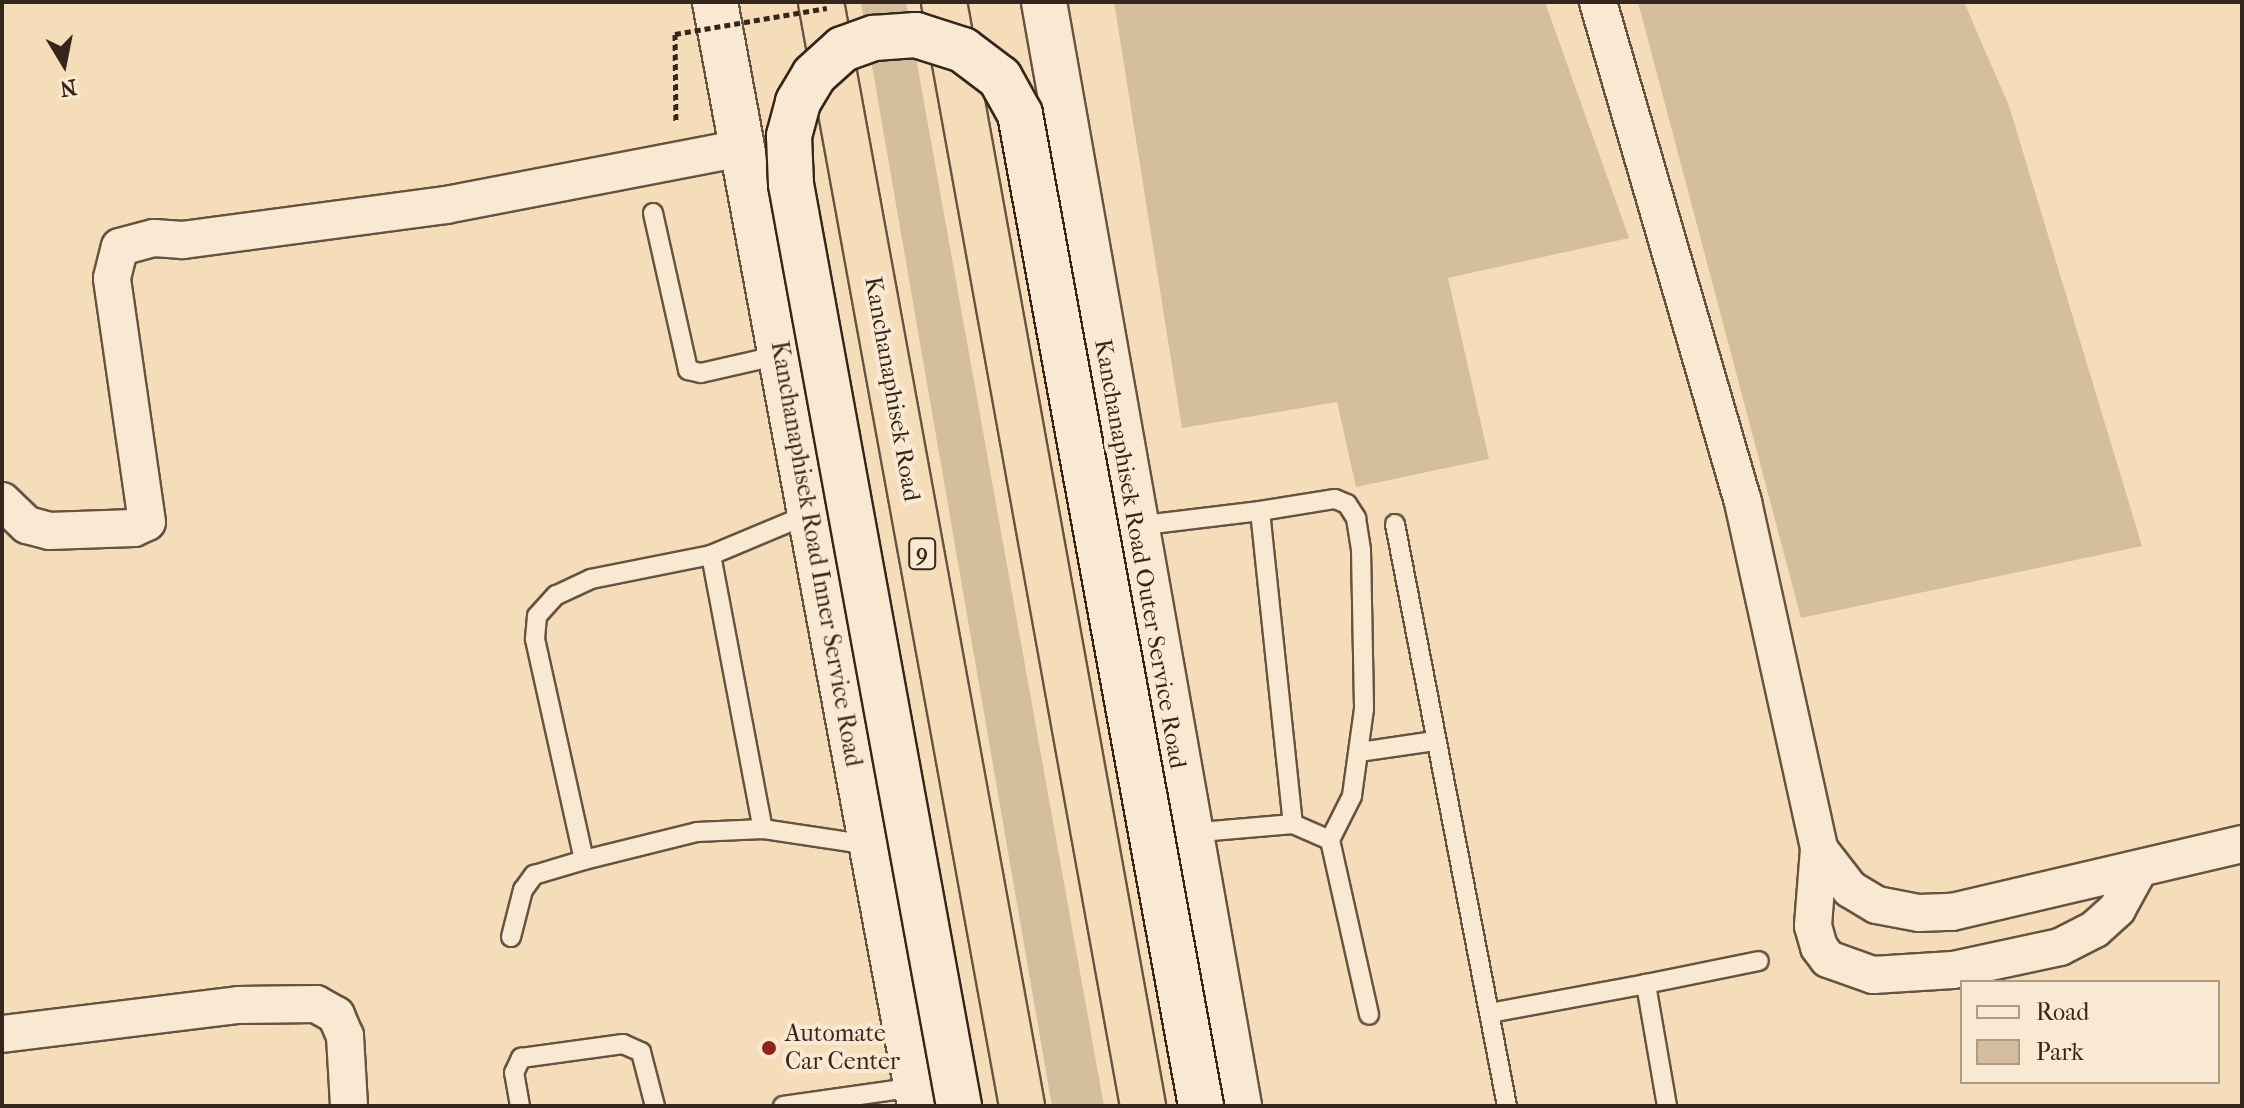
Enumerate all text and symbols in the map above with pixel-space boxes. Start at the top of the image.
north arrow [24,24,104,104]
text: N [58,73,79,102]
street label: Kanchanaphisek Road [858,274,926,504]
street label: Kanchanaphisek Road Outer Service Road [1088,337,1192,771]
street label: Kanchanaphisek Road Inner Service Road [764,339,868,769]
road number: 9 [908,536,936,572]
legend [1960,980,2220,1084]
text: Road [2036,998,2089,1026]
place label: Automate Car Center [785,1020,900,1076]
text: Park [2036,1038,2084,1066]
marker: Automate Car Center [760,1039,778,1057]

